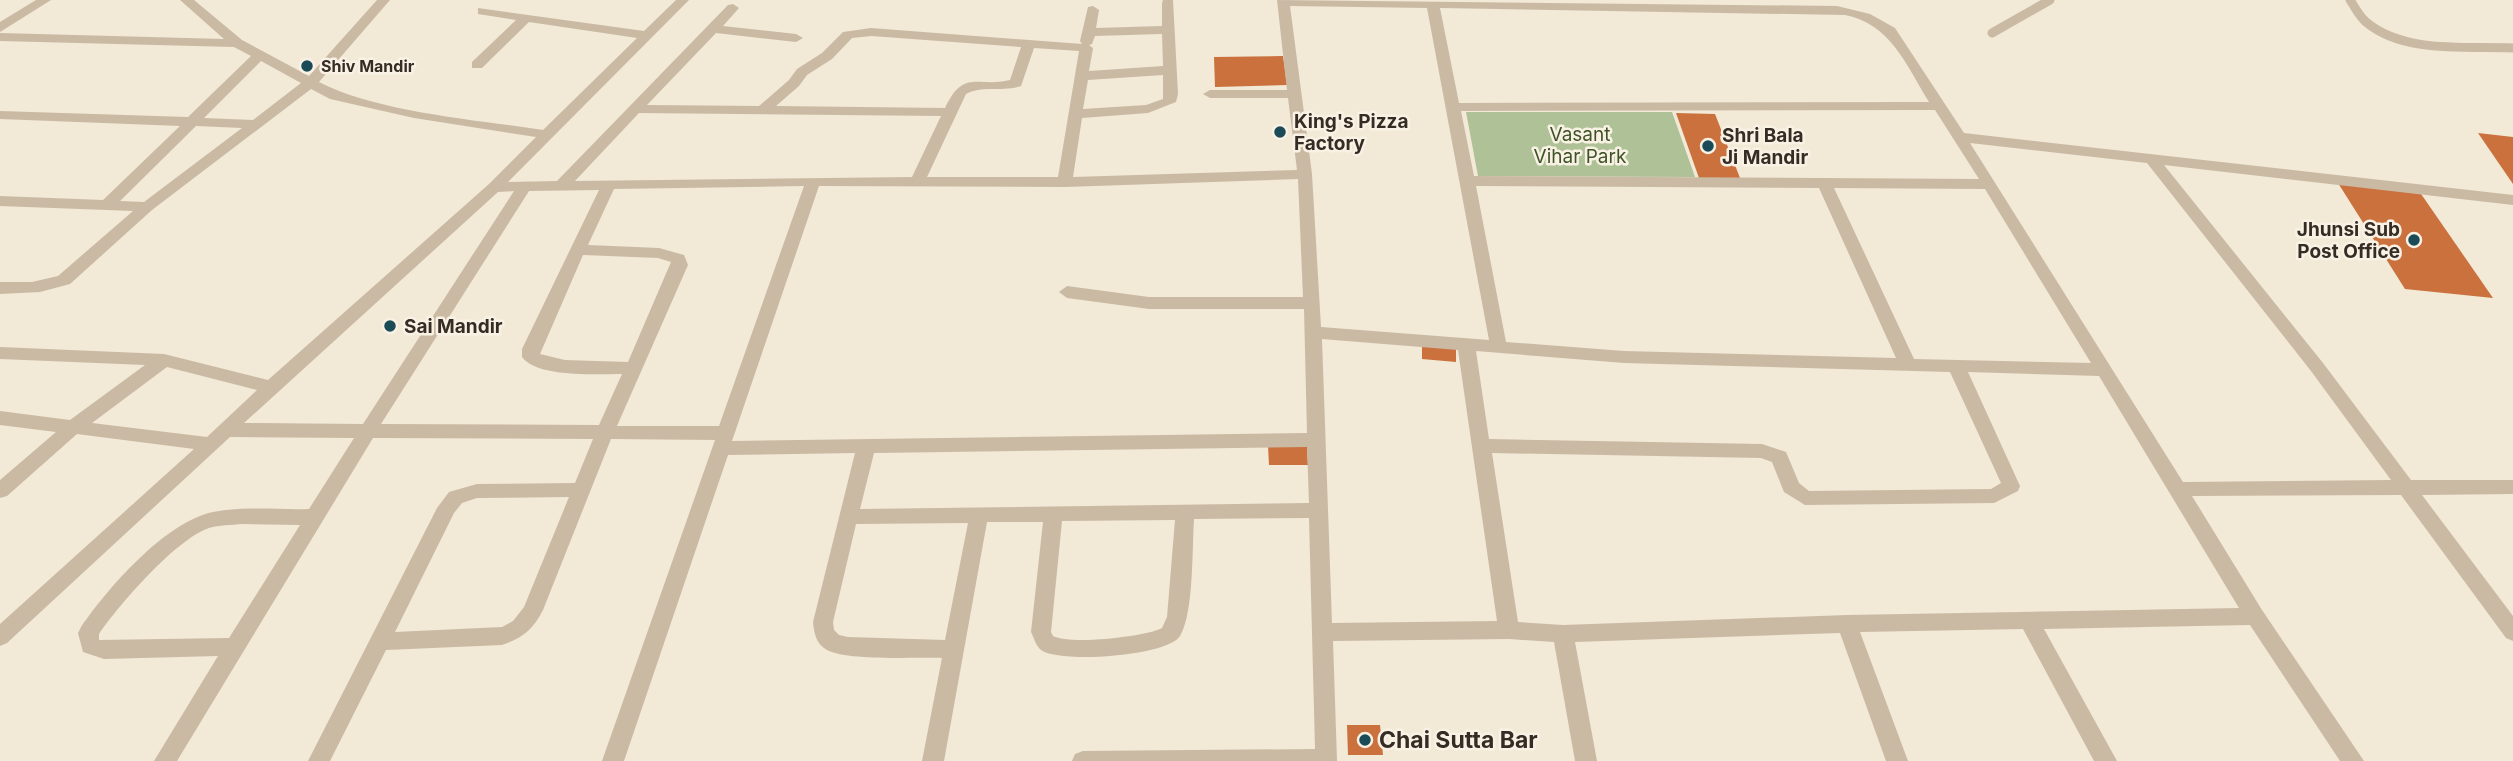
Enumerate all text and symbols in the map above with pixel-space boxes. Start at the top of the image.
place label: Shiv Mandir [321,56,415,76]
marker: Shiv Mandir [299,58,315,74]
place label: King's Pizza Factory [1294,110,1408,155]
park label: Vasant Vihar Park [1534,123,1627,168]
marker: King's Pizza Factory [1272,124,1288,140]
place label: Shri Bala Ji Mandir [1722,124,1808,169]
marker: Shri Bala Ji Mandir [1700,138,1716,154]
place label: Jhunsi Sub Post Office [2297,218,2400,263]
marker: Jhunsi Sub Post Office [2406,232,2422,248]
place label: Sai Mandir [404,315,503,338]
marker: Sai Mandir [382,318,398,334]
place label: Chai Sutta Bar [1379,726,1538,754]
marker: Chai Sutta Bar [1357,732,1373,748]

